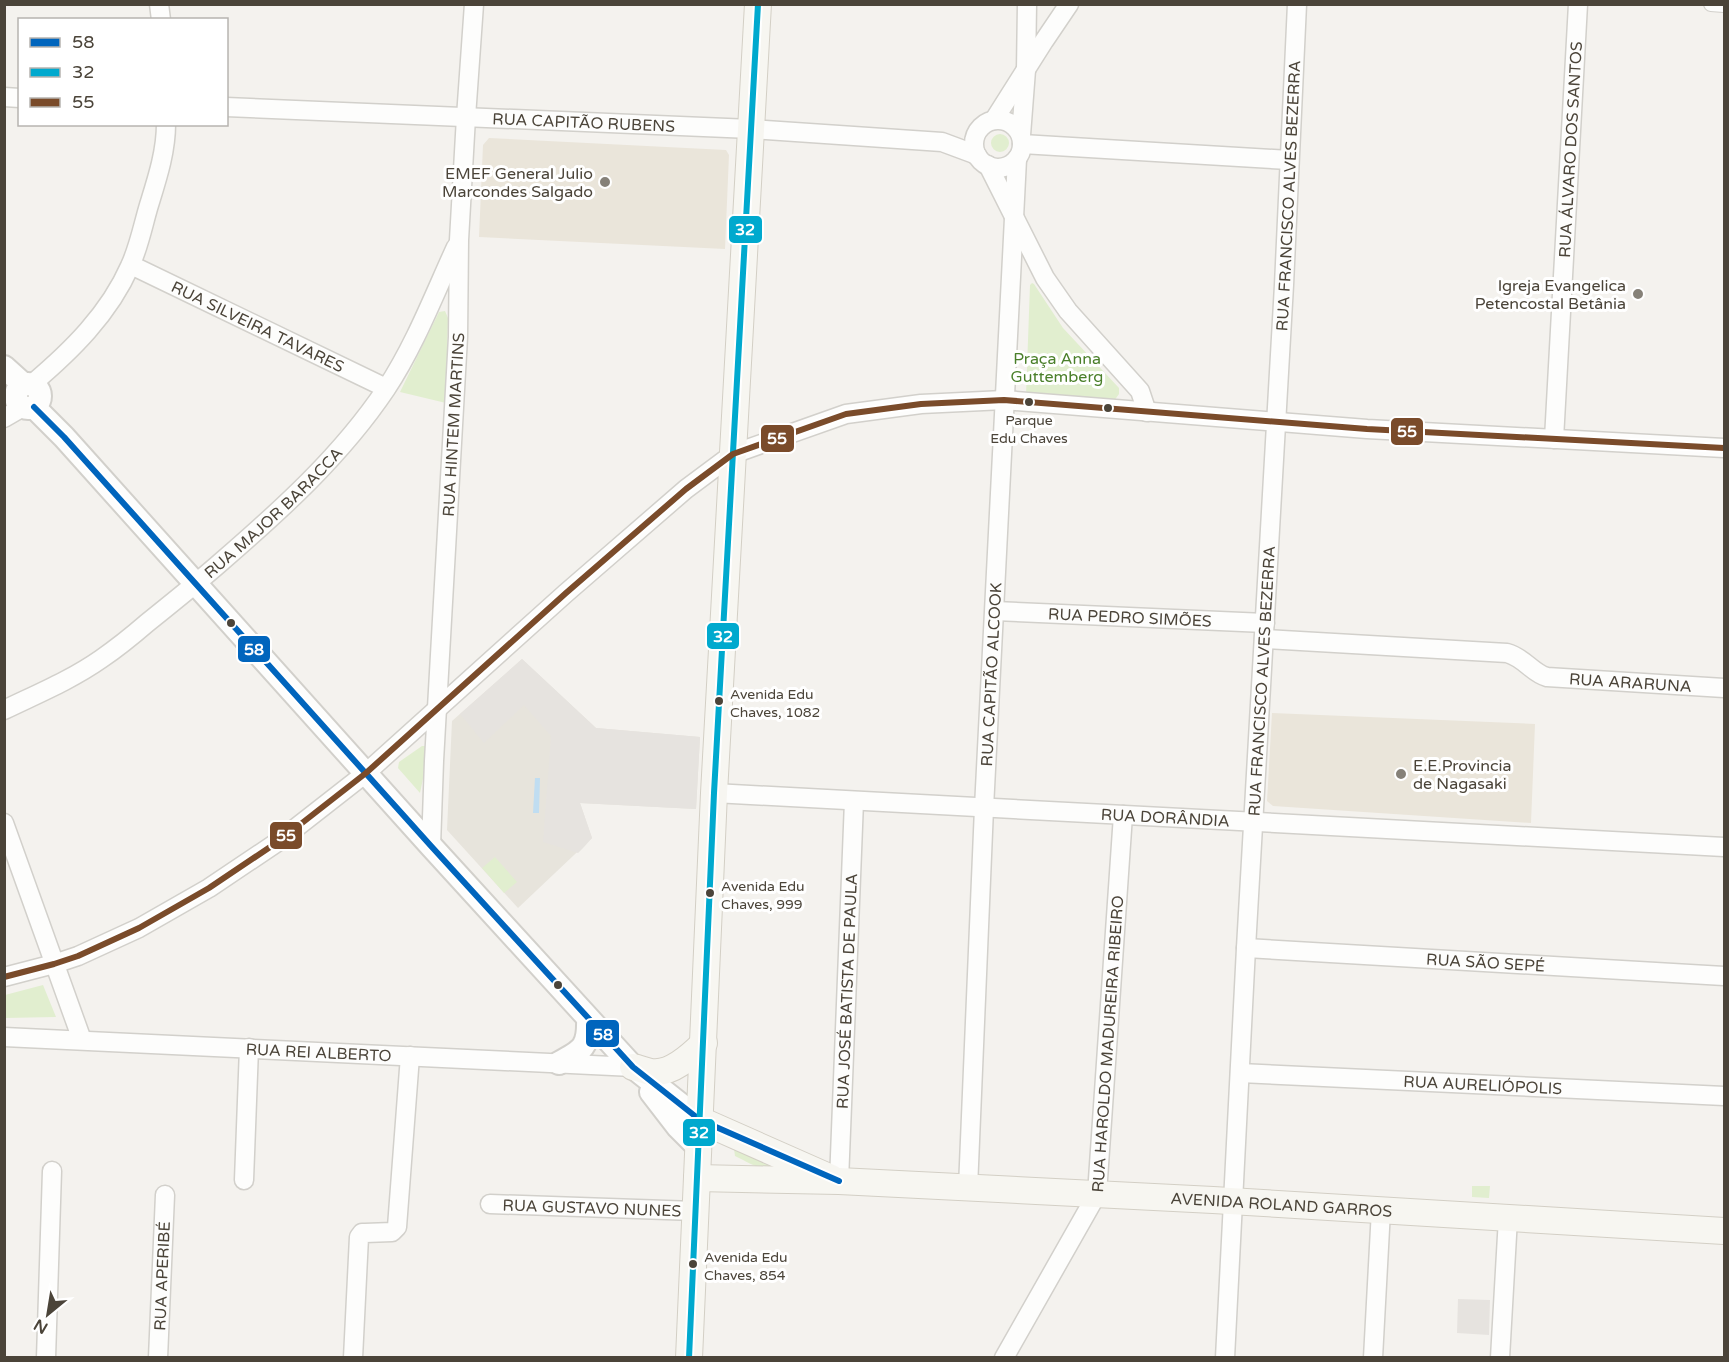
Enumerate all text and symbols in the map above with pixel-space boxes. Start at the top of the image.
legend [18,18,228,126]
text: 58 [72,31,95,53]
street label: RUA ÁLVARO DOS SANTOS [1555,41,1587,258]
street label: RUA FRANCISCO ALVES BEZERRA [1272,60,1305,332]
text: 32 [72,61,95,83]
text: 55 [72,91,95,113]
street label: RUA CAPITÃO RUBENS [492,109,676,137]
place label: EMEF General Julio Marcondes Salgado [442,164,593,202]
marker: EMEF General Julio Marcondes Salgado [598,175,612,189]
line badge: 32 [728,215,763,244]
text: 32 [735,220,755,240]
place label: Igreja Evangelica Petencostal Betânia [1475,276,1626,314]
street label: RUA SILVEIRA TAVARES [168,277,347,377]
marker: Igreja Evangelica Petencostal Betânia [1631,287,1645,301]
street label: RUA HINTEM MARTINS [439,332,469,517]
park label: Praça Anna Guttemberg [1011,349,1103,387]
marker: Parque Edu Chaves [1023,396,1035,408]
unlabelled marker [1102,402,1114,414]
place label: Parque Edu Chaves [990,412,1068,447]
line badge: 55 [1390,417,1424,446]
text: 55 [1397,422,1417,442]
line badge: 55 [760,424,795,453]
text: 55 [767,429,787,449]
street label: RUA MAJOR BARACCA [200,443,347,583]
street label: RUA FRANCISCO ALVES BEZERRA [1245,545,1280,817]
street label: RUA CAPITÃO ALCOOK [977,582,1006,767]
street label: RUA PEDRO SIMÕES [1048,604,1212,632]
unlabelled marker [225,617,237,629]
line badge: 32 [706,622,740,650]
text: 32 [713,627,733,647]
line badge: 58 [237,635,271,663]
text: 58 [244,640,264,660]
street label: RUA ARARUNA [1568,669,1692,697]
place label: Avenida Edu Chaves, 1082 [730,686,820,721]
marker: Avenida Edu Chaves, 1082 [713,695,725,707]
place label: E.E.Provincia de Nagasaki [1413,756,1512,794]
marker: E.E.Provincia de Nagasaki [1394,767,1408,781]
street label: RUA DORÂNDIA [1100,805,1230,832]
line badge: 55 [269,821,303,850]
text: 55 [276,826,296,846]
street label: RUA JOSÉ BATISTA DE PAULA [833,873,862,1109]
place label: Avenida Edu Chaves, 999 [721,878,805,913]
marker: Avenida Edu Chaves, 999 [704,887,716,899]
street label: RUA HAROLDO MADUREIRA RIBEIRO [1088,895,1128,1193]
street label: RUA SÃO SEPÉ [1425,950,1546,976]
unlabelled marker [552,979,564,991]
line badge: 58 [585,1019,620,1048]
text: 58 [593,1025,613,1045]
street label: RUA REI ALBERTO [245,1040,392,1066]
street label: RUA AURELIÓPOLIS [1403,1072,1563,1099]
line badge: 32 [682,1118,716,1147]
text: 32 [689,1123,709,1143]
street label: AVENIDA ROLAND GARROS [1170,1189,1393,1222]
street label: RUA GUSTAVO NUNES [502,1195,682,1222]
street label: RUA APERIBÉ [150,1221,175,1331]
place label: Avenida Edu Chaves, 854 [704,1249,788,1284]
marker: Avenida Edu Chaves, 854 [687,1258,699,1270]
north arrow [18,1284,78,1344]
text: N [30,1314,52,1338]

